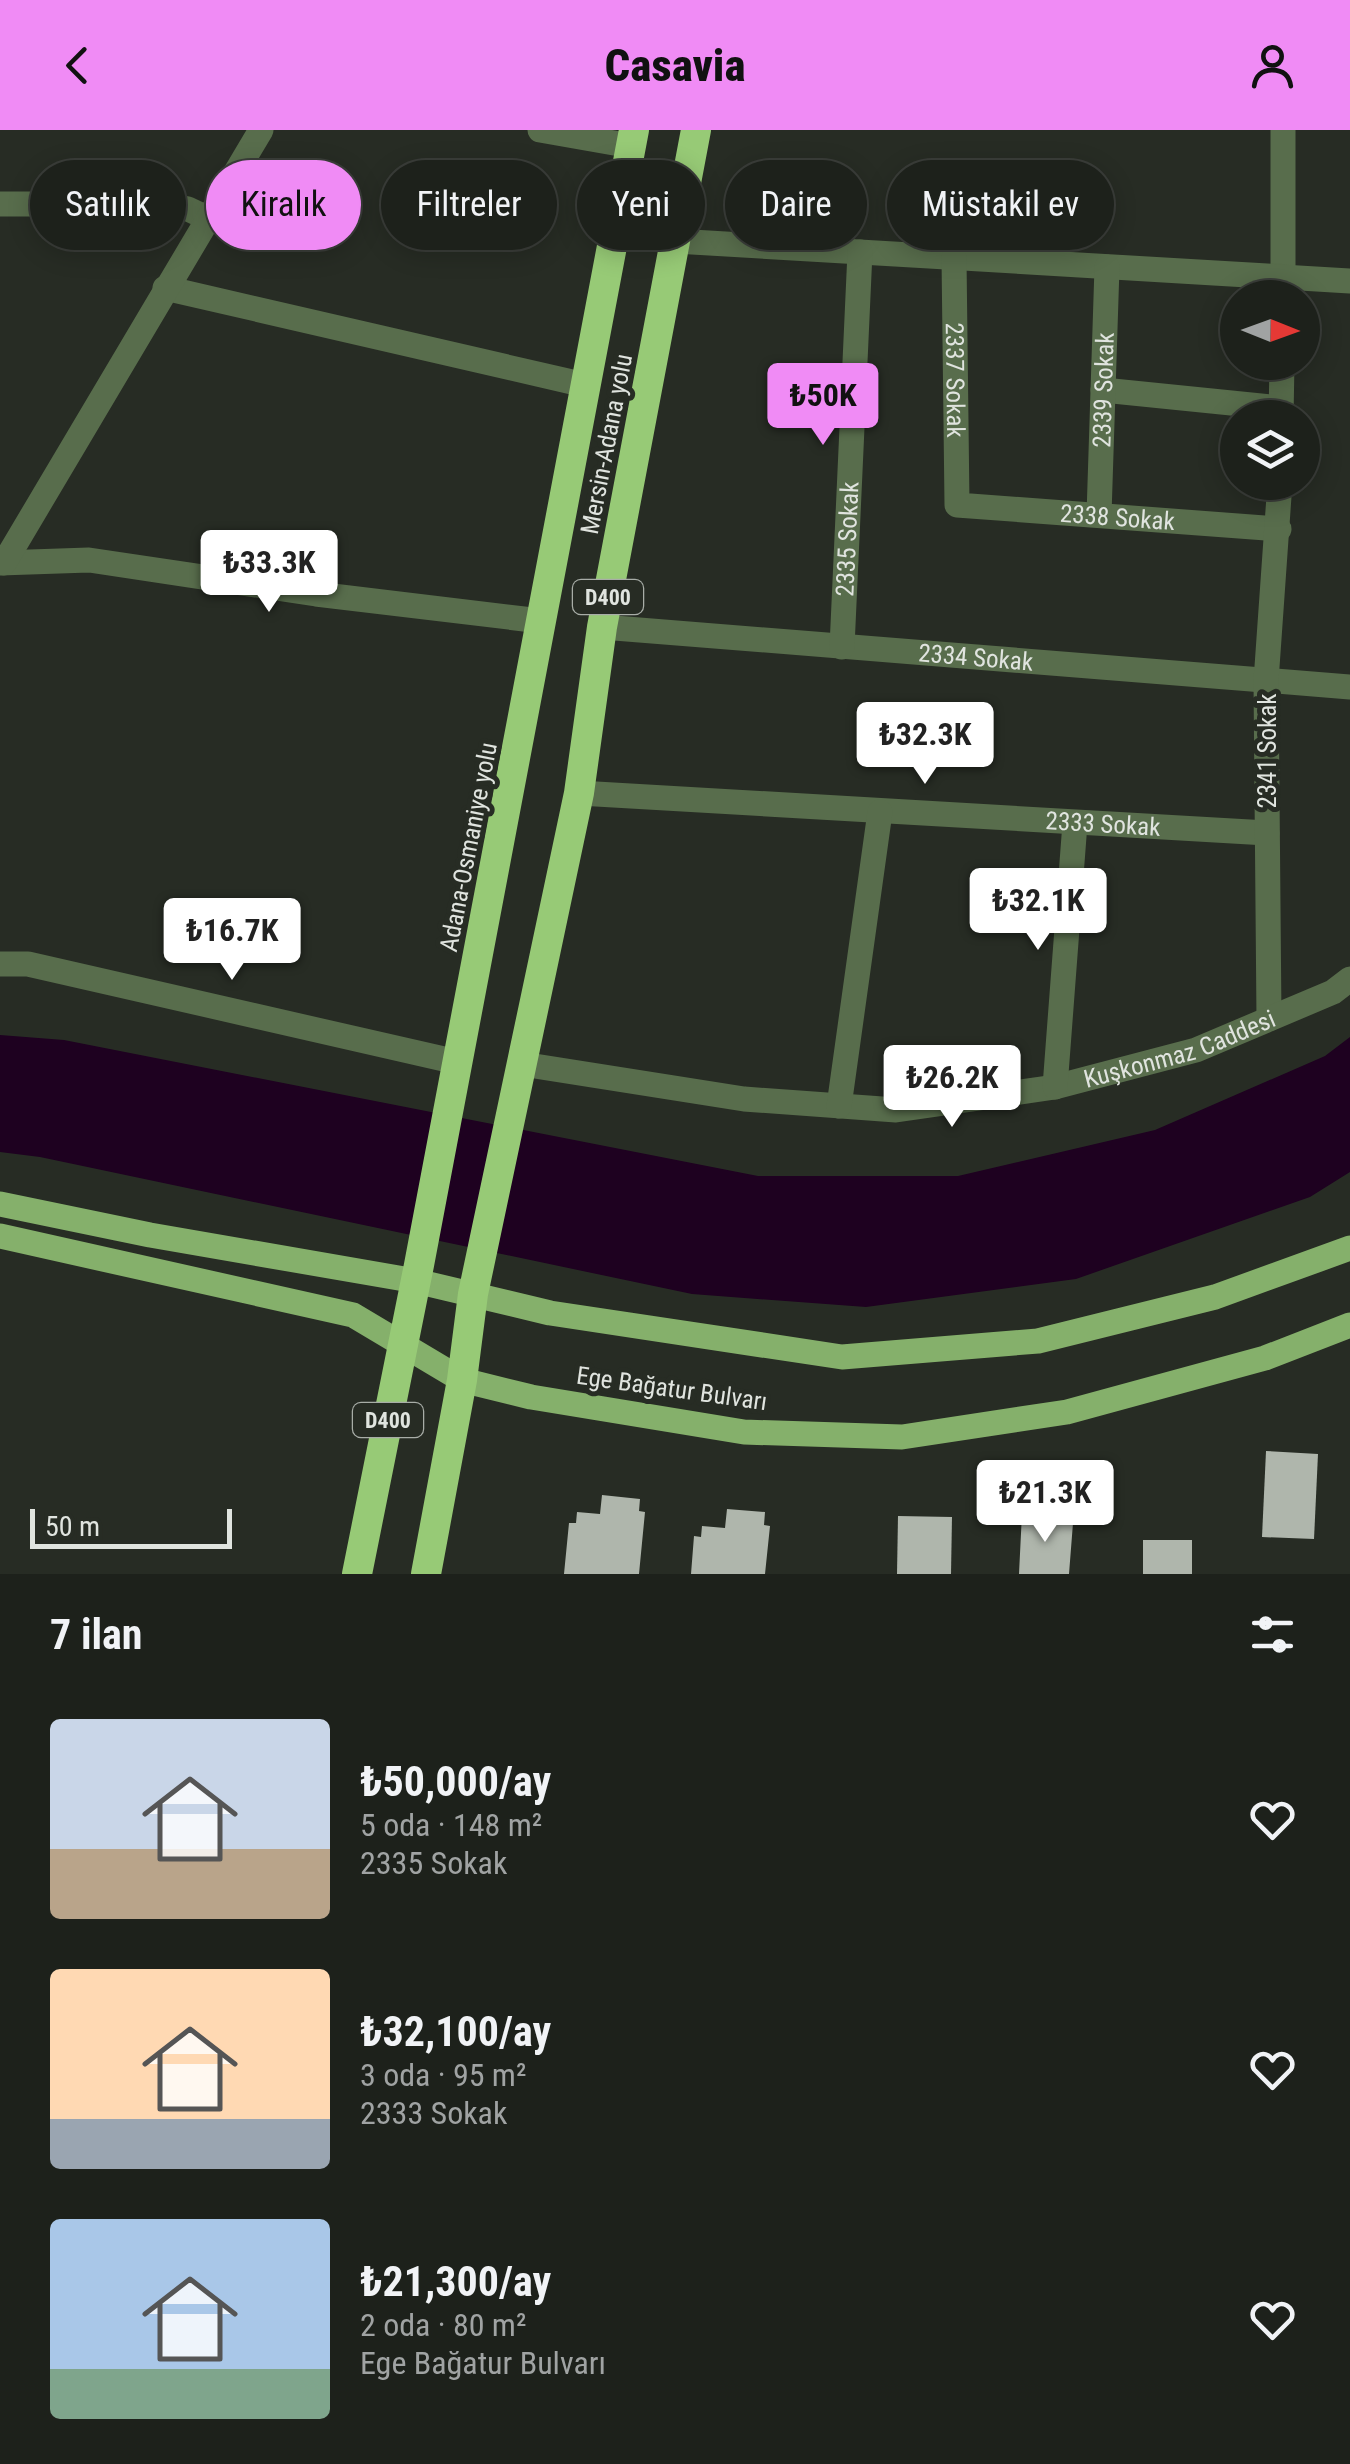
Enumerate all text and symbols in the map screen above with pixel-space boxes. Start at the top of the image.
icon: back [50,38,105,93]
icon: person [1245,38,1300,93]
text: Casavia [604,39,746,92]
chip: Satılık [30,160,186,250]
chip: Kiralık [206,160,361,250]
chip: Filtreler [381,160,557,250]
chip: Yeni [577,160,705,250]
chip: Daire [725,160,867,250]
chip: Müstakil ev [887,160,1114,250]
north arrow [1220,280,1320,380]
map controls [1220,280,1320,500]
street label: 2337 Sokak [940,322,970,438]
street label: 2339 Sokak [1087,331,1120,448]
street label: Mersin-Adana yolu [575,352,638,537]
pin: ₺50K [764,363,882,448]
text: ₺50K [789,376,857,414]
button: layers [1220,400,1320,500]
street label: 2335 Sokak [830,480,865,597]
street label: 2338 Sokak [1059,499,1177,536]
pin: ₺33.3K [188,530,350,615]
text: ₺33.3K [223,543,315,581]
road number: D400 [573,580,643,614]
street label: 2334 Sokak [917,638,1035,677]
street label: 2341 Sokak [1253,693,1282,809]
pin: ₺32.3K [844,702,1006,787]
text: ₺32.3K [879,715,971,753]
street label: Adana-Osmaniye yolu [434,740,503,954]
street label: 2333 Sokak [1045,806,1162,842]
pin: ₺32.1K [957,868,1119,953]
text: ₺32.1K [992,881,1084,919]
pin: ₺16.7K [151,898,313,983]
text: ₺16.7K [186,911,278,949]
street label: Kuşkonmaz Caddesi [1081,1004,1280,1094]
pin: ₺26.2K [871,1045,1033,1130]
text: ₺26.2K [906,1058,998,1096]
street label: Ege Bağatur Bulvarı [575,1361,769,1416]
road number: D400 [353,1403,423,1437]
pin: ₺21.3K [964,1460,1126,1545]
text: ₺21.3K [999,1473,1091,1511]
scale bar [30,1504,232,1548]
text: 50 m [45,1510,100,1543]
icon: filters [1245,1607,1300,1662]
text: 7 ilan [50,1610,143,1659]
text: ₺50,000/ay [360,1757,551,1806]
icon: home [130,1759,250,1879]
icon: heart [1245,1792,1300,1847]
text: 5 oda · 148 m² [360,1806,542,1844]
text: 2335 Sokak [360,1844,507,1882]
text: ₺32,100/ay [360,2007,551,2056]
icon: home [130,2009,250,2129]
icon: heart [1245,2042,1300,2097]
text: 3 oda · 95 m² [360,2056,526,2094]
text: 2333 Sokak [360,2094,507,2132]
text: ₺21,300/ay [360,2257,551,2306]
icon: home [130,2259,250,2379]
icon: heart [1245,2292,1300,2347]
text: 2 oda · 80 m² [360,2306,526,2344]
text: Ege Bağatur Bulvarı [360,2344,606,2382]

